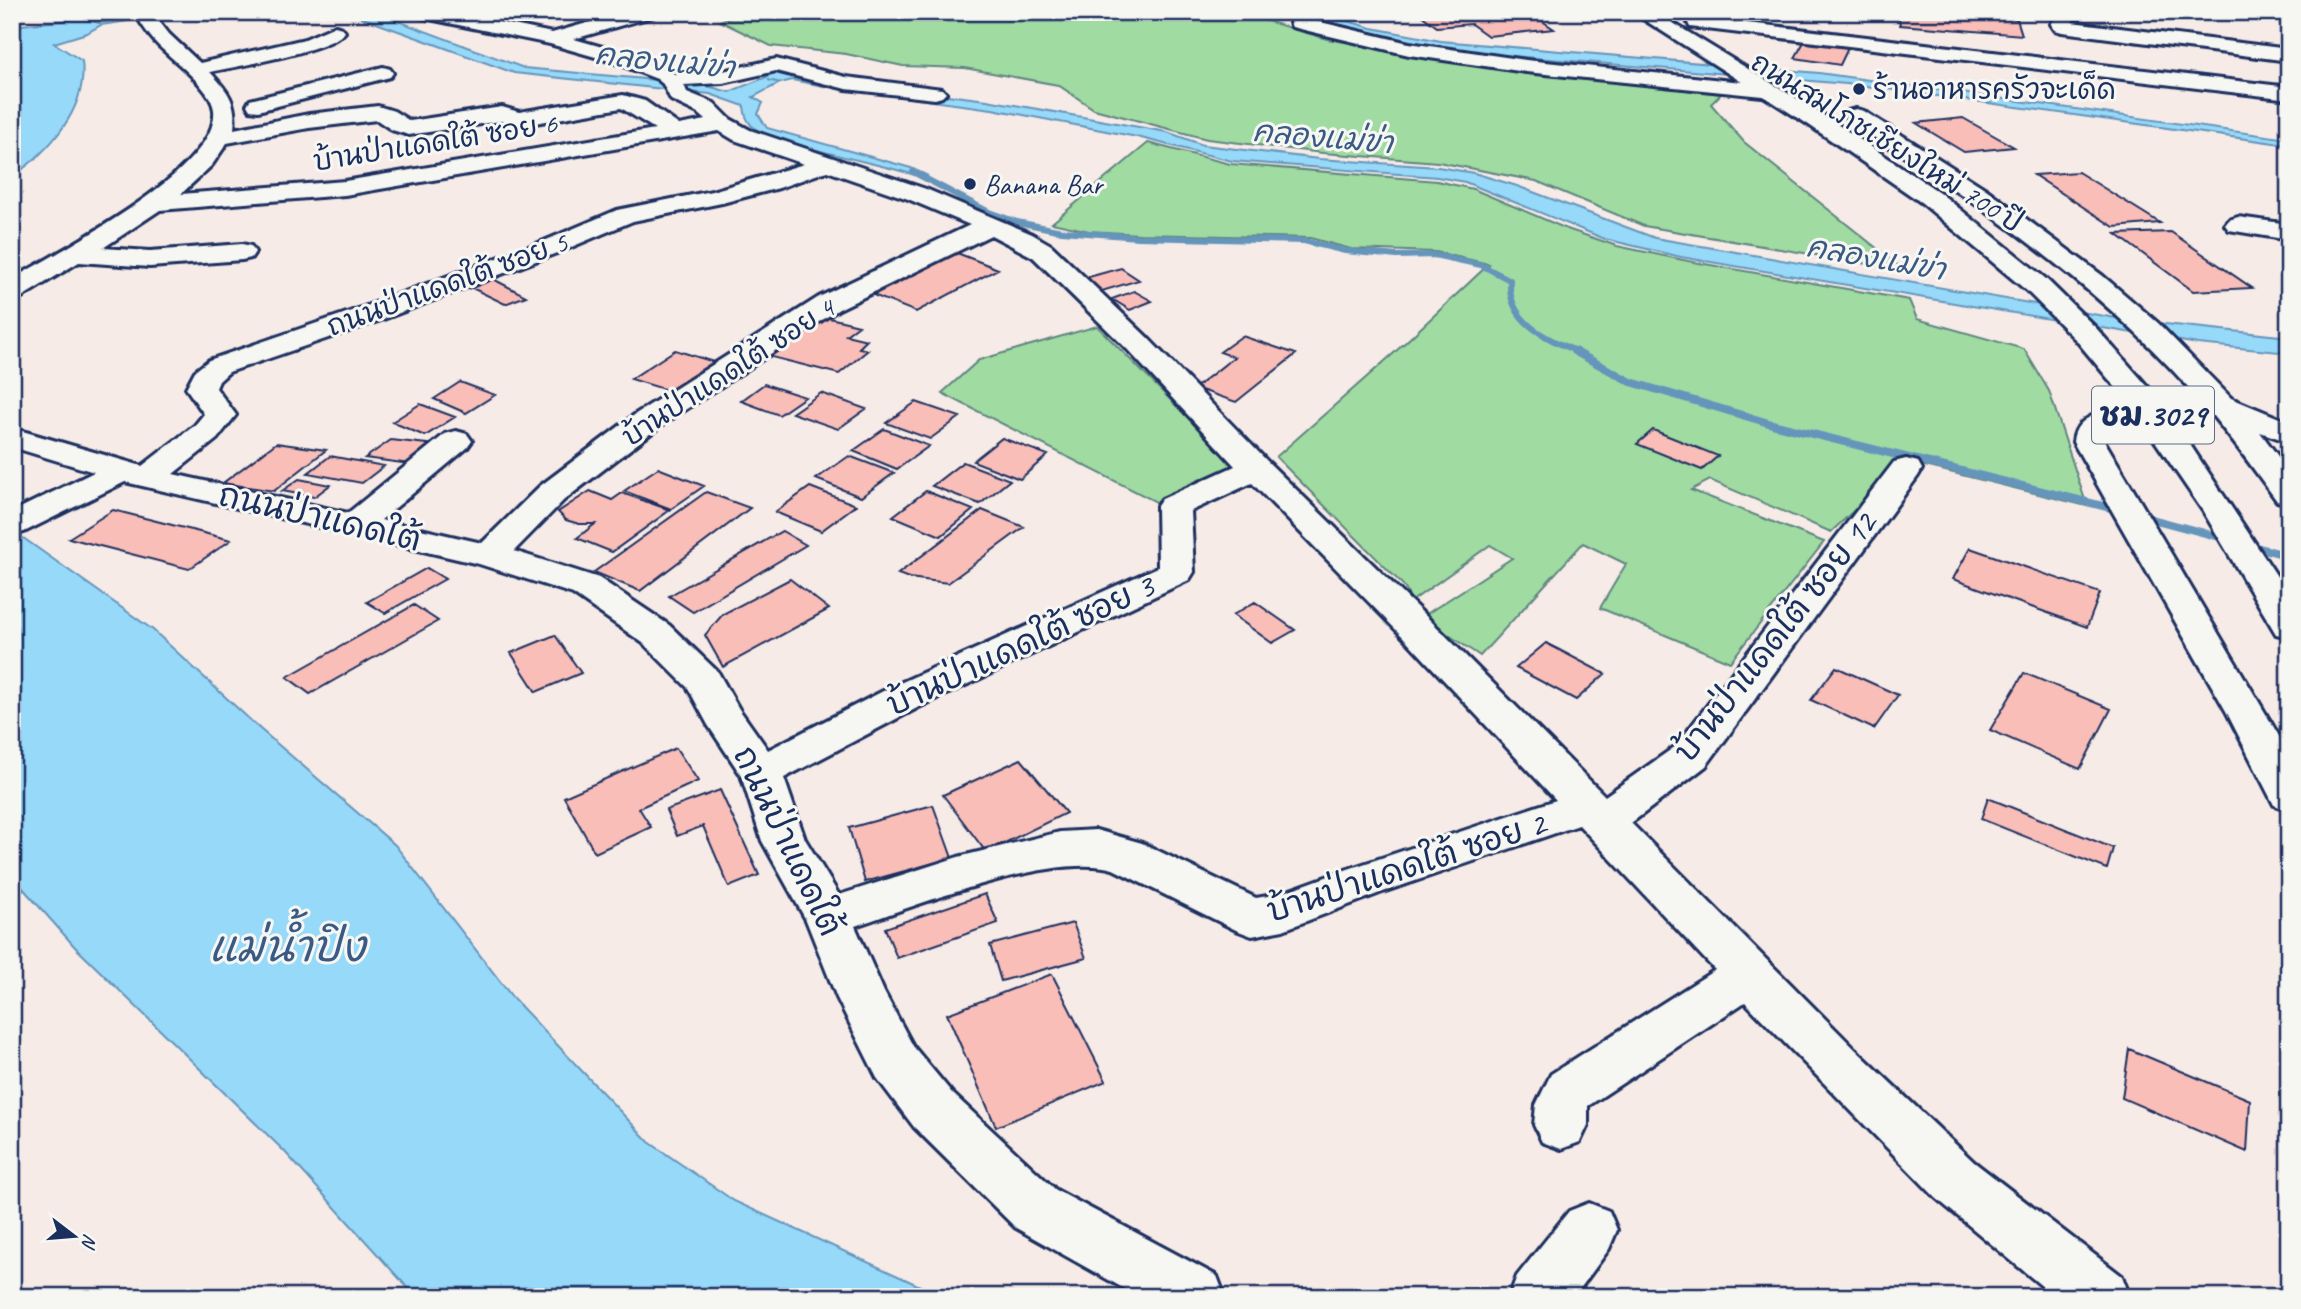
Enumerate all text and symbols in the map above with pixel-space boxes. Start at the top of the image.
water label: คลองแม่ข่า [593,35,739,87]
street label: ถนนสมโภชเชียงใหม่ 700 ปี [1745,42,2030,240]
place label: ร้านอาหารครัวจะเด็ด [1873,70,2116,107]
marker: ร้านอาหารครัวจะเด็ด [1851,81,1867,97]
street label: บ้านป่าแดดใต้ ซอย 6 [310,103,561,179]
water label: คลองแม่ข่า [1252,112,1396,162]
place label: Banana Bar [984,167,1104,202]
marker: Banana Bar [962,176,978,192]
street label: ถนนป่าแดดใต้ ซอย 5 [321,222,573,344]
water label: คลองแม่ข่า [1804,227,1950,289]
street label: บ้านป่าแดดใต้ ซอย 4 [614,287,843,454]
road number: ชม.3029 [2092,386,2214,444]
street label: ถนนป่าแดดใต้ [215,471,426,561]
street label: บ้านป่าแดดใต้ ซอย 12 [1663,500,1887,770]
street label: บ้านป่าแดดใต้ ซอย 3 [879,562,1162,725]
street label: ถนนป่าแดดใต้ [724,738,854,943]
street label: บ้านป่าแดดใต้ ซอย 2 [1261,799,1553,932]
water label: แม่น้ำปิง [209,908,369,974]
north arrow [38,1200,108,1270]
text: N [75,1231,103,1252]

